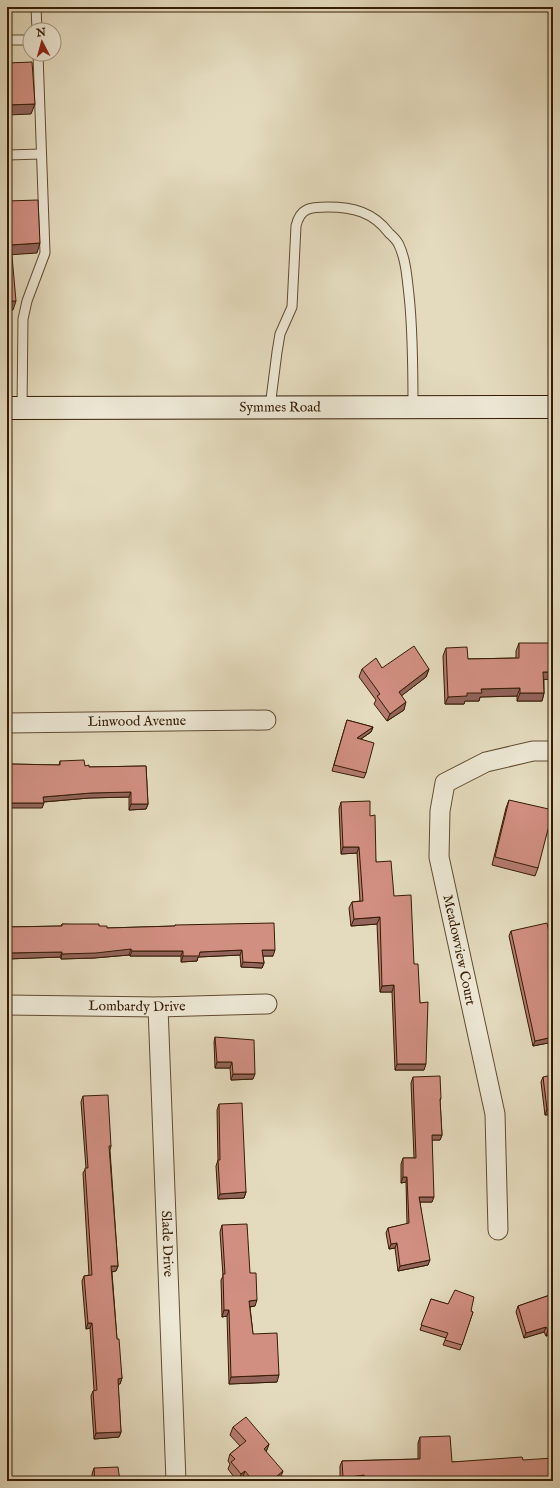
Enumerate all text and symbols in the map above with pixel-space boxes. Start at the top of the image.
north arrow [22,22,62,62]
text: N [35,26,47,41]
street label: Symmes Road [239,398,321,417]
street label: Linwood Avenue [88,712,187,731]
street label: Meadowview Court [438,893,480,1007]
street label: Lombardy Drive [88,997,186,1016]
street label: Slade Drive [157,1210,177,1278]

